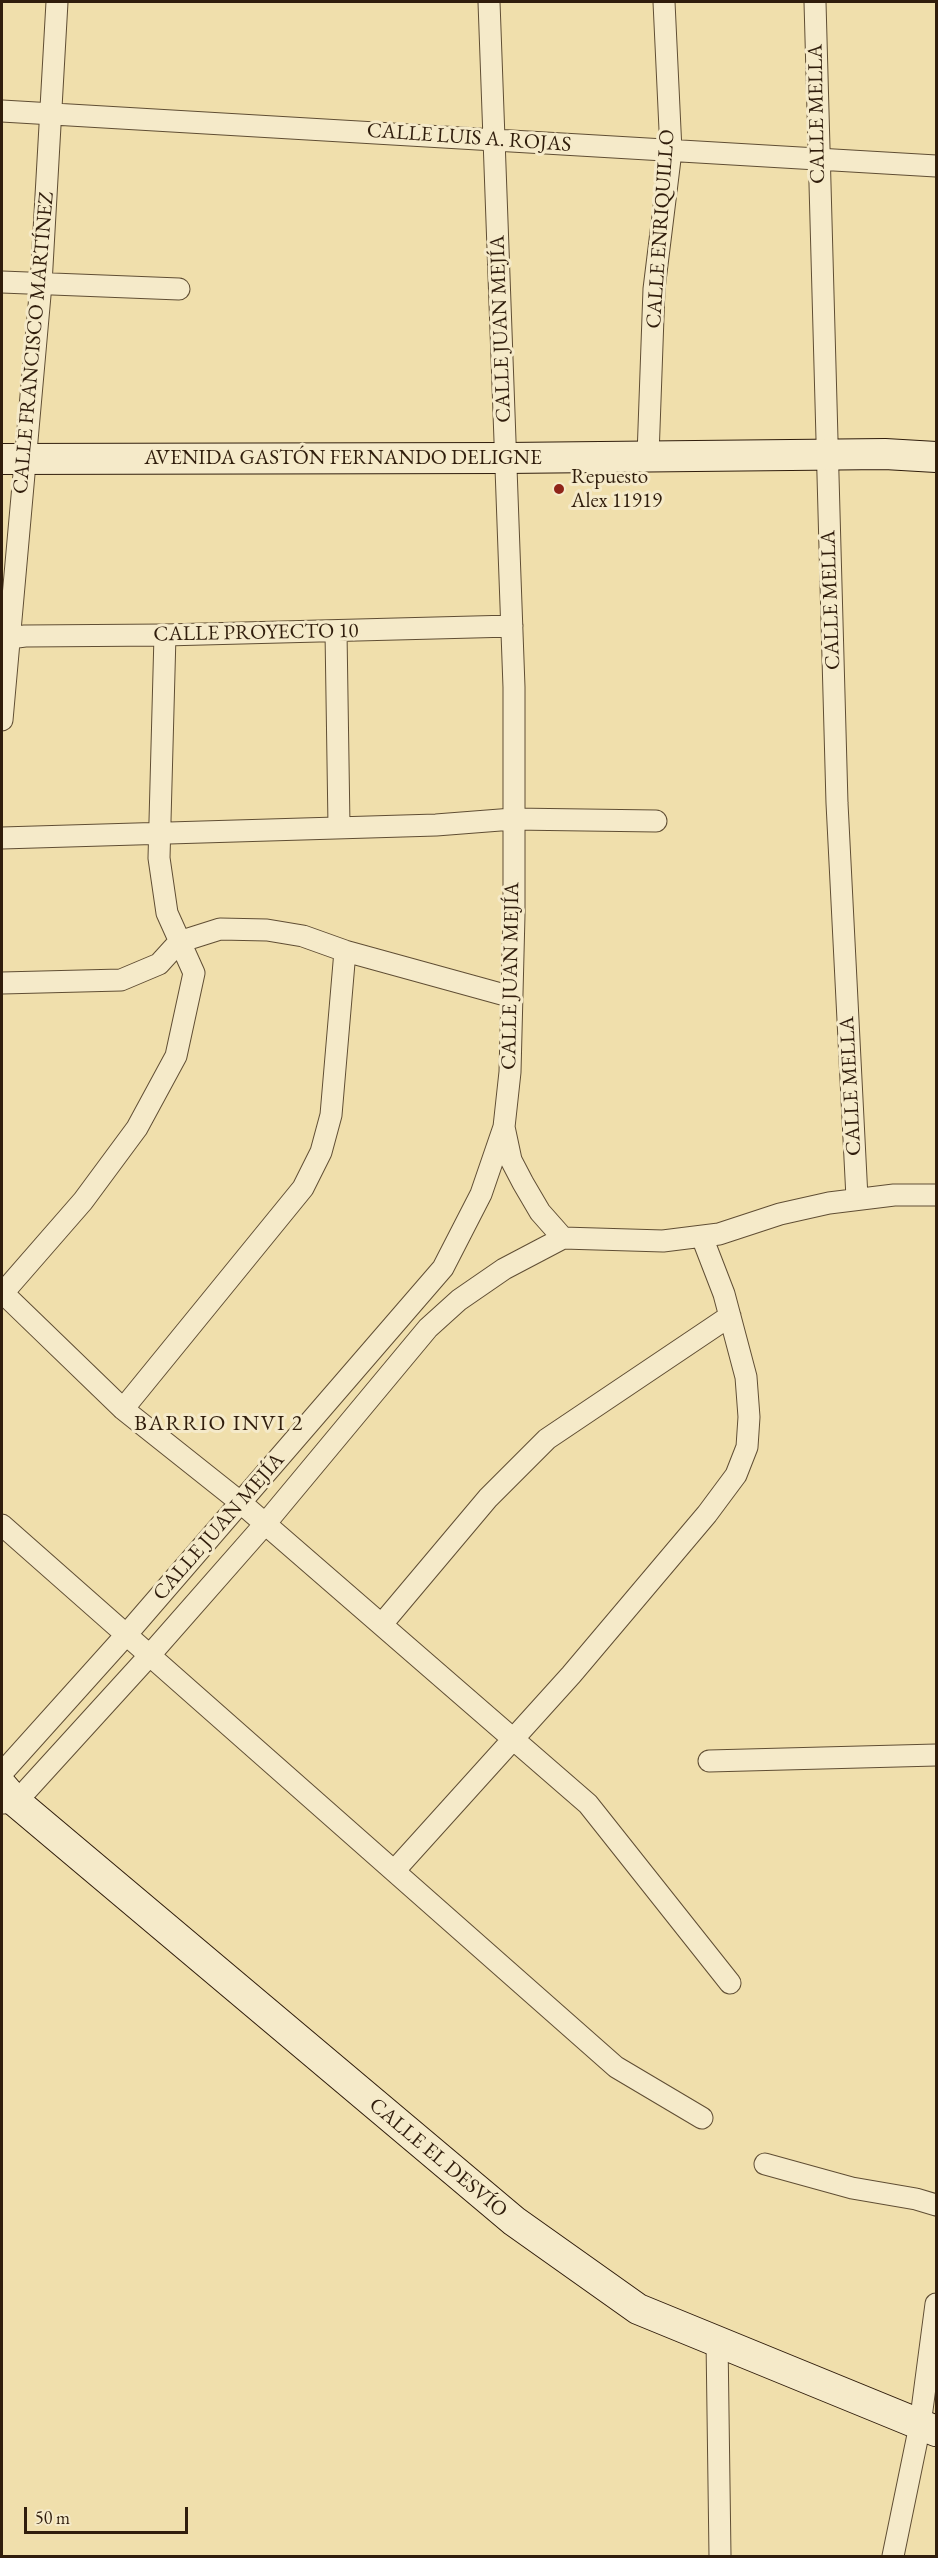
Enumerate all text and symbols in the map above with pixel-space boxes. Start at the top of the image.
street label: CALLE MELLA [803,44,831,184]
street label: CALLE LUIS A. ROJAS [366,118,572,158]
street label: CALLE ENRIQUILLO [641,128,681,330]
street label: CALLE FRANCISCO MARTÍNEZ [8,191,60,495]
street label: CALLE JUAN MEJÍA [485,235,517,423]
street label: AVENIDA GASTÓN FERNANDO DELIGNE [144,445,542,471]
place label: Repuesto Alex 11919 [571,464,662,514]
marker: Repuesto Alex 11919 [552,482,566,496]
street label: CALLE MELLA [816,530,846,670]
street label: CALLE PROYECTO 10 [153,619,359,647]
street label: CALLE JUAN MEJÍA [497,882,525,1070]
street label: CALLE MELLA [835,1016,867,1156]
district label: BARRIO INVI 2 [134,1411,304,1437]
street label: CALLE JUAN MEJÍA [148,1448,290,1606]
street label: CALLE EL DESVÍO [364,2093,512,2223]
scale bar [27,2495,190,2533]
text: 50 m [35,2506,70,2529]

